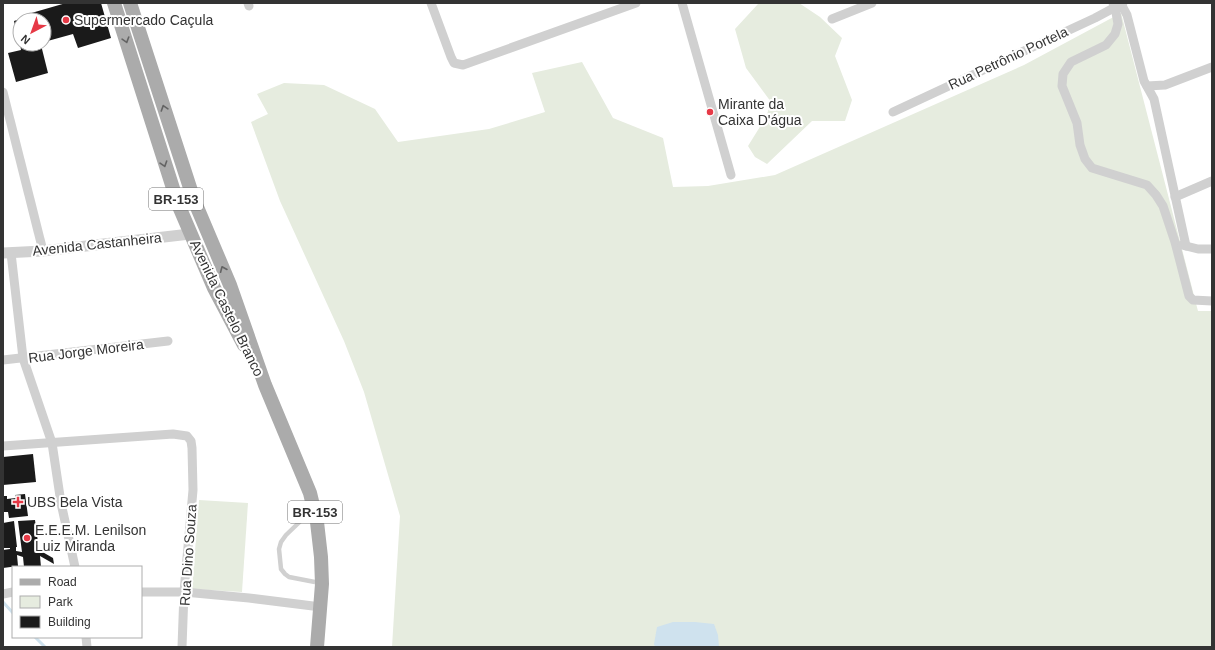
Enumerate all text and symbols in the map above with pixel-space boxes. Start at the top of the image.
north arrow [12,12,52,52]
place label: Supermercado Caçula [74,12,214,28]
marker: Supermercado Caçula [61,15,71,25]
street label: Rua Petrônio Portela [946,23,1070,93]
text: N [18,32,32,47]
one-way arrow [121,36,130,43]
place label: Mirante da Caixa D'água [718,96,802,128]
one-way arrow [160,104,169,111]
marker: Mirante da Caixa D'água [705,107,715,117]
one-way arrow [160,161,168,168]
road number: BR-153 [149,188,203,210]
street label: Avenida Castanheira [32,229,163,259]
street label: Avenida Castelo Branco [187,237,267,379]
one-way arrow [220,266,228,274]
street label: Rua Jorge Moreira [27,336,145,366]
place label: UBS Bela Vista [27,494,123,510]
marker: UBS Bela Vista [12,496,24,508]
road number: BR-153 [288,501,342,523]
street label: Rua Dino Souza [176,503,200,606]
place label: E.E.E.M. Lenilson Luiz Miranda [35,522,146,554]
marker: E.E.E.M. Lenilson Luiz Miranda [22,533,32,543]
legend [12,566,142,638]
text: Road [48,575,77,589]
text: Park [48,595,74,609]
text: Building [48,615,91,629]

